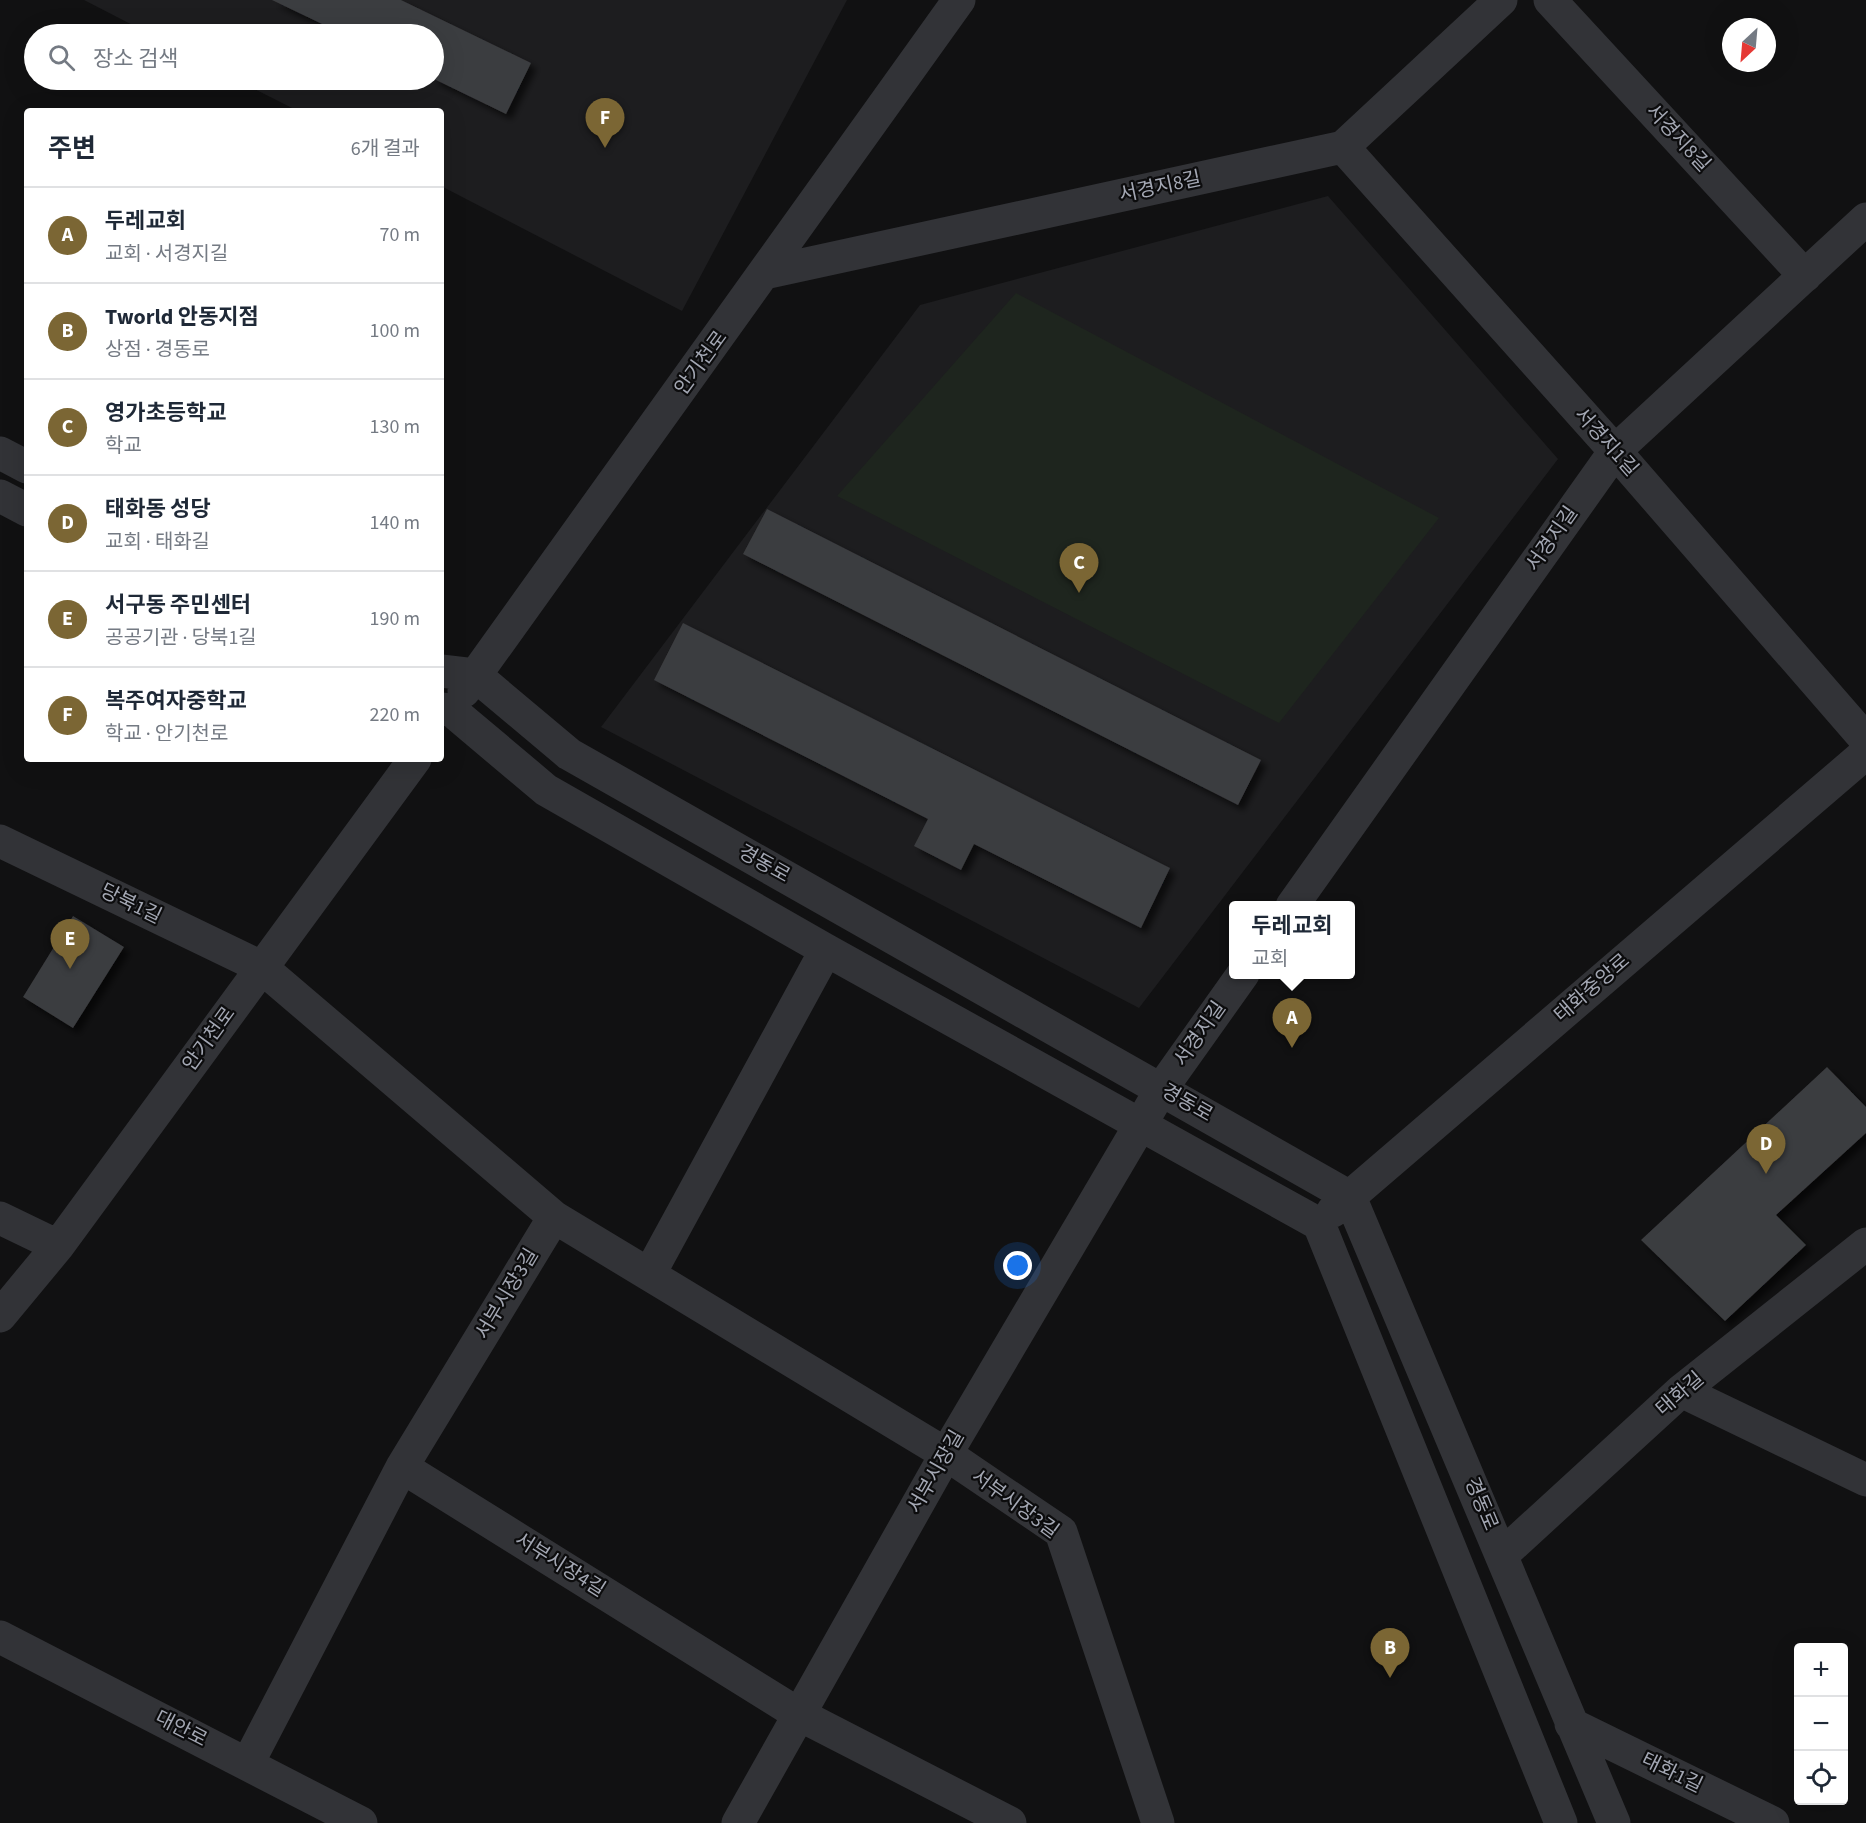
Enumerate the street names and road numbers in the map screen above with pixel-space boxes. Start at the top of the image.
street label: 서경지8길 [1639,98,1717,178]
street label: 서경지8길 [1116,165,1204,209]
street label: 안기천로 [668,325,734,401]
street label: 서경지1길 [1568,402,1644,482]
street label: 서경지길 [1519,501,1585,577]
street label: 경동로 [733,838,795,890]
street label: 당북1길 [96,877,166,931]
street label: 태화중앙로 [1548,947,1636,1029]
street label: 서경지길 [1167,996,1233,1072]
street label: 안기천로 [176,1001,242,1077]
street label: 경동로 [1156,1077,1218,1129]
street label: 서부시장3길 [469,1243,545,1345]
street label: 태화길 [1650,1365,1710,1423]
street label: 서부시장길 [901,1425,971,1519]
street label: 서부시장3길 [966,1463,1064,1545]
street label: 경동로 [1457,1473,1505,1535]
street label: 서부시장4길 [509,1526,611,1604]
street label: 대안로 [150,1704,212,1754]
street label: 태화1길 [1637,1746,1707,1800]

